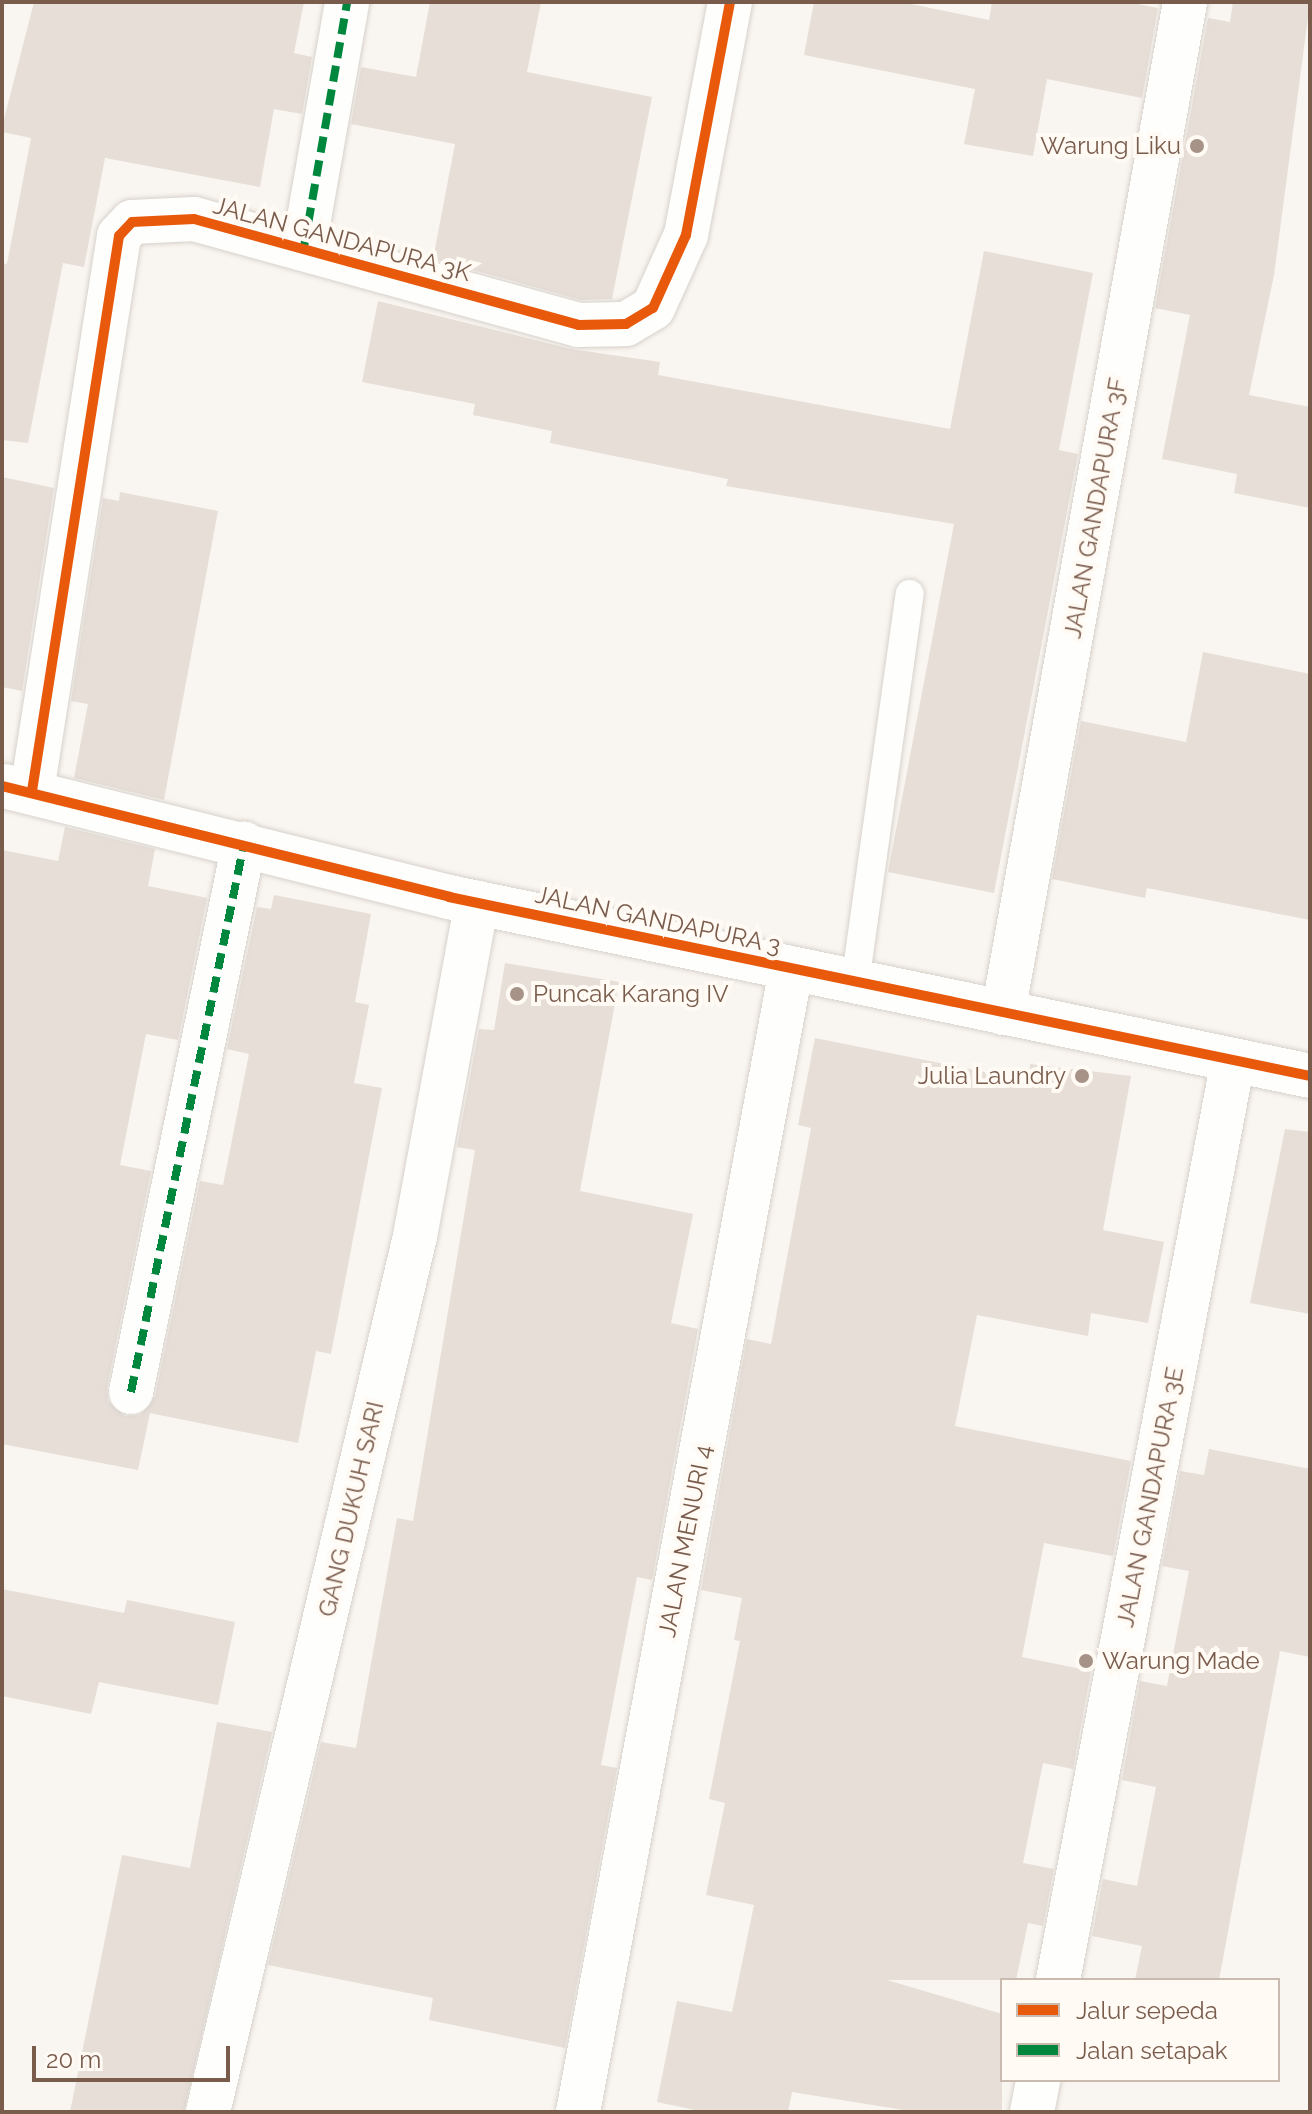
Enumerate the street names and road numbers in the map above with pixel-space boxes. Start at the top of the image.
street label: JALAN GANDAPURA 3K [210,191,474,287]
street label: JALAN GANDAPURA 3F [1058,375,1132,641]
street label: JALAN GANDAPURA 3 [532,880,784,960]
street label: JALAN GANDAPURA 3E [1111,1364,1189,1630]
street label: GANG DUKUH SARI [312,1399,390,1619]
street label: JALAN MENURI 4 [652,1442,718,1640]

